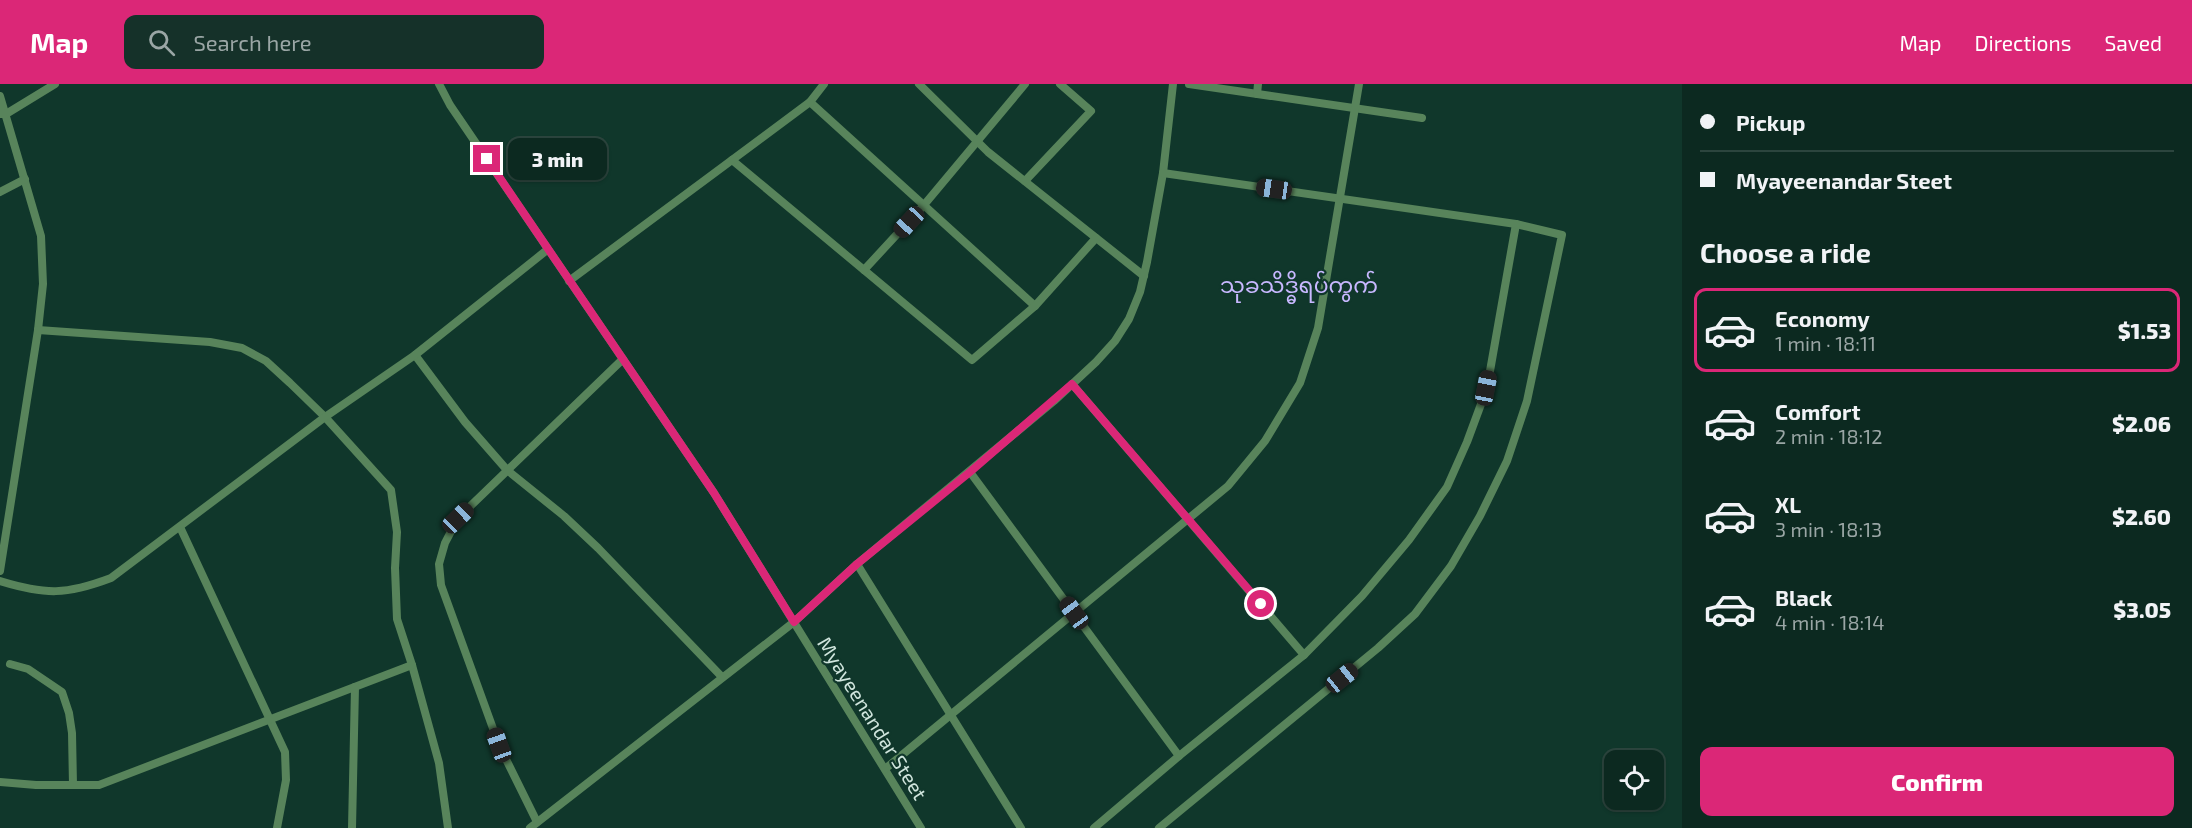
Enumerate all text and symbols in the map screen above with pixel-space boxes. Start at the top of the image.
search box [124,15,544,69]
text: Map [30,25,88,59]
icon: search [145,26,178,59]
text: Search here [193,29,312,55]
text: Map [1899,30,1942,55]
text: Directions [1975,30,2071,55]
text: Saved [2104,30,2162,55]
text: Pickup [1736,109,1805,135]
callout: 3 min [508,138,607,180]
route end [473,145,500,172]
text: 3 min [532,147,583,171]
text: Myayeenandar Steet [1736,167,1952,193]
car [1255,178,1293,200]
car [890,203,928,241]
text: Choose a ride [1700,236,1871,268]
district label: သုခသိဒ္ဓိရပ်ကွက် [1220,270,1378,304]
icon: car [1703,303,1757,357]
text: Economy [1775,305,1870,331]
text: $1.53 [2118,317,2171,343]
text: 1 min · 18:11 [1775,331,1876,355]
car [1474,369,1498,407]
icon: car [1703,396,1757,450]
text: Comfort [1775,398,1860,424]
text: $2.06 [2112,410,2171,436]
text: 2 min · 18:12 [1775,424,1882,448]
icon: car [1703,489,1757,543]
text: XL [1775,491,1801,517]
car [439,499,477,537]
text: $2.60 [2112,503,2171,529]
text: 3 min · 18:13 [1775,517,1882,541]
icon: car [1703,582,1757,636]
text: Black [1775,584,1832,610]
route start [1247,590,1274,617]
car [1056,593,1092,633]
text: $3.05 [2113,596,2171,622]
text: 4 min · 18:14 [1775,610,1885,634]
street label: Myayeenandar Steet [813,632,933,804]
car [1322,660,1362,696]
car [484,725,514,765]
button: Confirm [1700,747,2174,816]
map controls [1604,750,1664,810]
button: locate [1604,750,1664,810]

